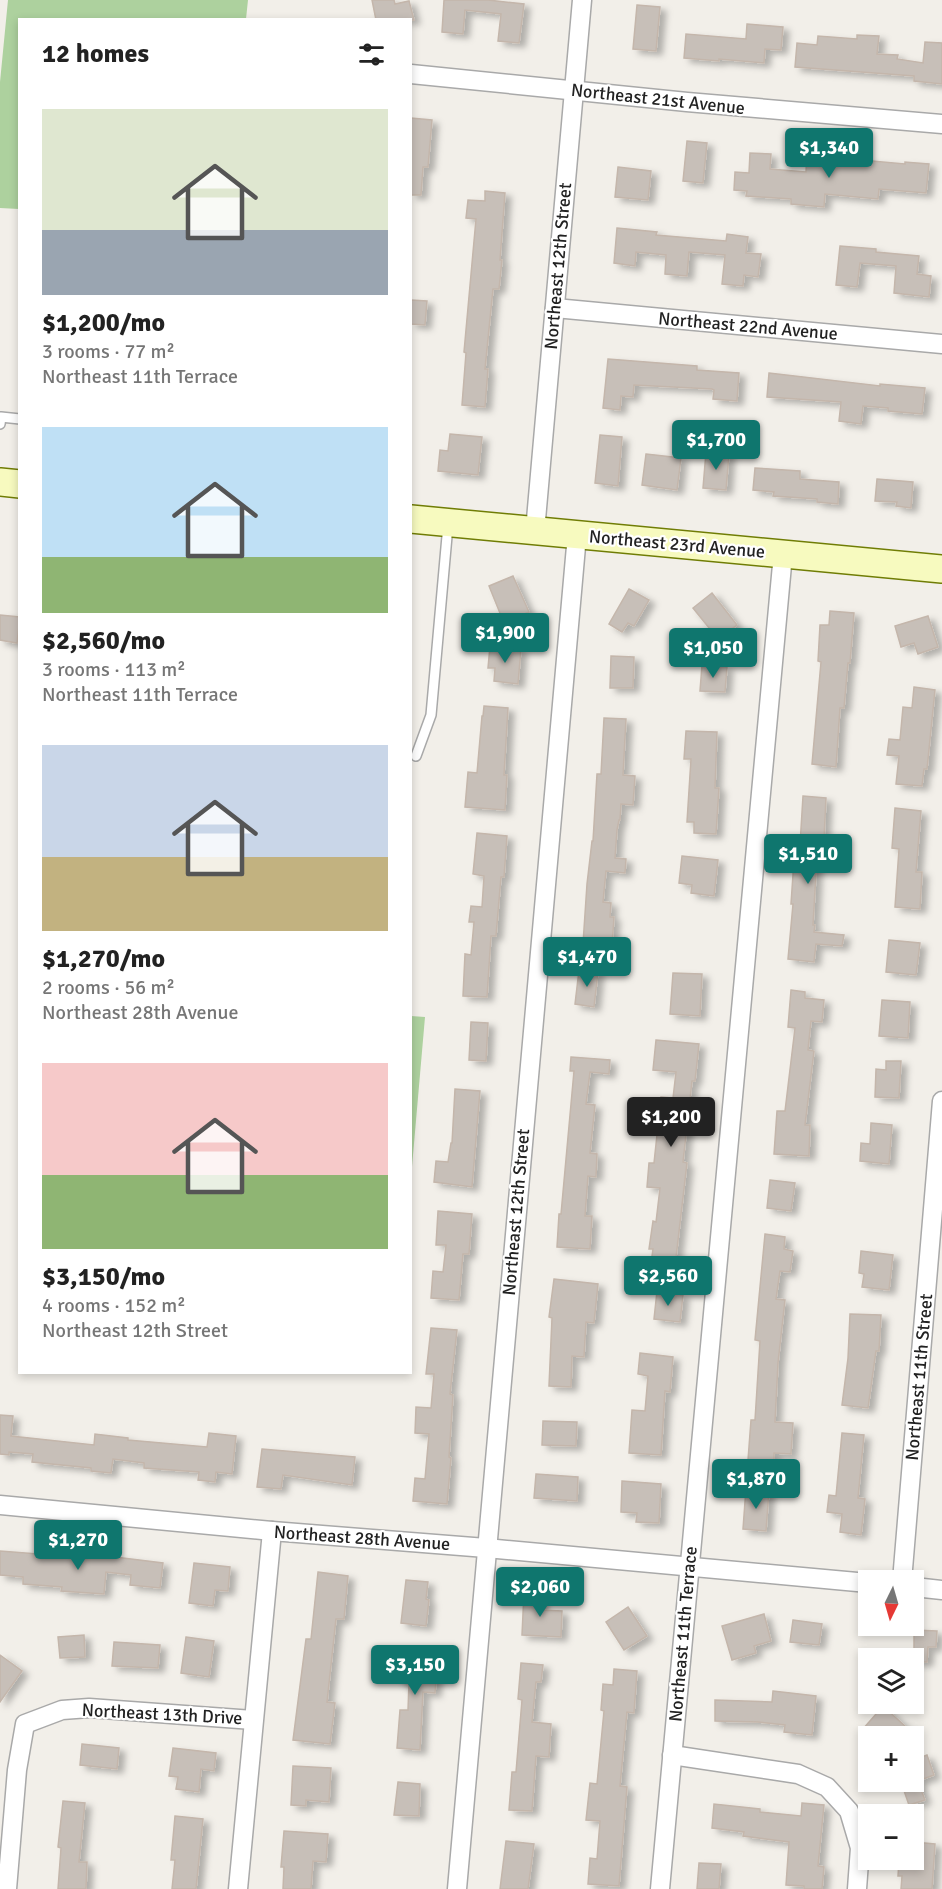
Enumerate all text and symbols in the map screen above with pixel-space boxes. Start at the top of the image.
text: 12 homes [42,38,149,70]
icon: filters [355,38,388,71]
street label: Northeast 21st Avenue [570,79,746,119]
pin: $1,340 [780,128,878,179]
text: $1,340 [799,135,859,160]
icon: home [161,148,269,256]
street label: Northeast 12th Street [540,182,576,350]
text: $1,200/mo [42,307,165,339]
street label: Northeast 22nd Avenue [657,307,839,345]
text: 3 rooms · 77 m² [42,339,175,364]
text: Northeast 11th Terrace [42,364,238,389]
pin: $1,700 [667,420,765,471]
text: $1,700 [686,427,746,452]
icon: home [161,466,269,574]
street label: Northeast 23rd Avenue [588,525,766,563]
pin: $1,900 [456,613,554,664]
text: $1,900 [475,620,535,645]
text: $2,560/mo [42,625,165,657]
pin: $1,050 [664,628,762,679]
text: $1,050 [683,635,743,660]
text: 3 rooms · 113 m² [42,657,186,682]
text: Northeast 11th Terrace [42,682,238,707]
icon: home [161,784,269,892]
pin: $1,510 [759,834,857,885]
text: $1,510 [778,841,838,866]
pin: $1,470 [538,937,636,988]
text: $1,270/mo [42,943,165,975]
text: $1,470 [557,944,617,969]
text: 2 rooms · 56 m² [42,975,175,1000]
text: Northeast 28th Avenue [42,1000,238,1025]
pin: $1,200 [622,1097,720,1148]
icon: home [161,1102,269,1210]
text: $1,200 [641,1104,701,1129]
street label: Northeast 12th Street [498,1128,534,1296]
pin: $2,560 [619,1256,717,1307]
text: $3,150/mo [42,1261,165,1293]
text: $2,560 [638,1263,698,1288]
text: 4 rooms · 152 m² [42,1293,186,1318]
street label: Northeast 11th Street [901,1293,937,1461]
text: Northeast 12th Street [42,1318,228,1343]
pin: $1,870 [707,1459,805,1510]
text: $1,870 [726,1466,786,1491]
pin: $1,270 [29,1520,127,1571]
street label: Northeast 28th Avenue [273,1521,451,1555]
text: $1,270 [48,1527,108,1552]
street label: Northeast 11th Terrace [664,1545,702,1723]
pin: $2,060 [491,1567,589,1618]
north arrow [858,1570,924,1636]
map controls [858,1570,924,1870]
text: $2,060 [510,1574,570,1599]
pin: $3,150 [366,1645,464,1696]
button: layers [858,1648,924,1714]
text: $3,150 [385,1652,445,1677]
street label: Northeast 13th Drive [81,1699,243,1729]
button: + [858,1726,924,1792]
button: − [858,1804,924,1870]

